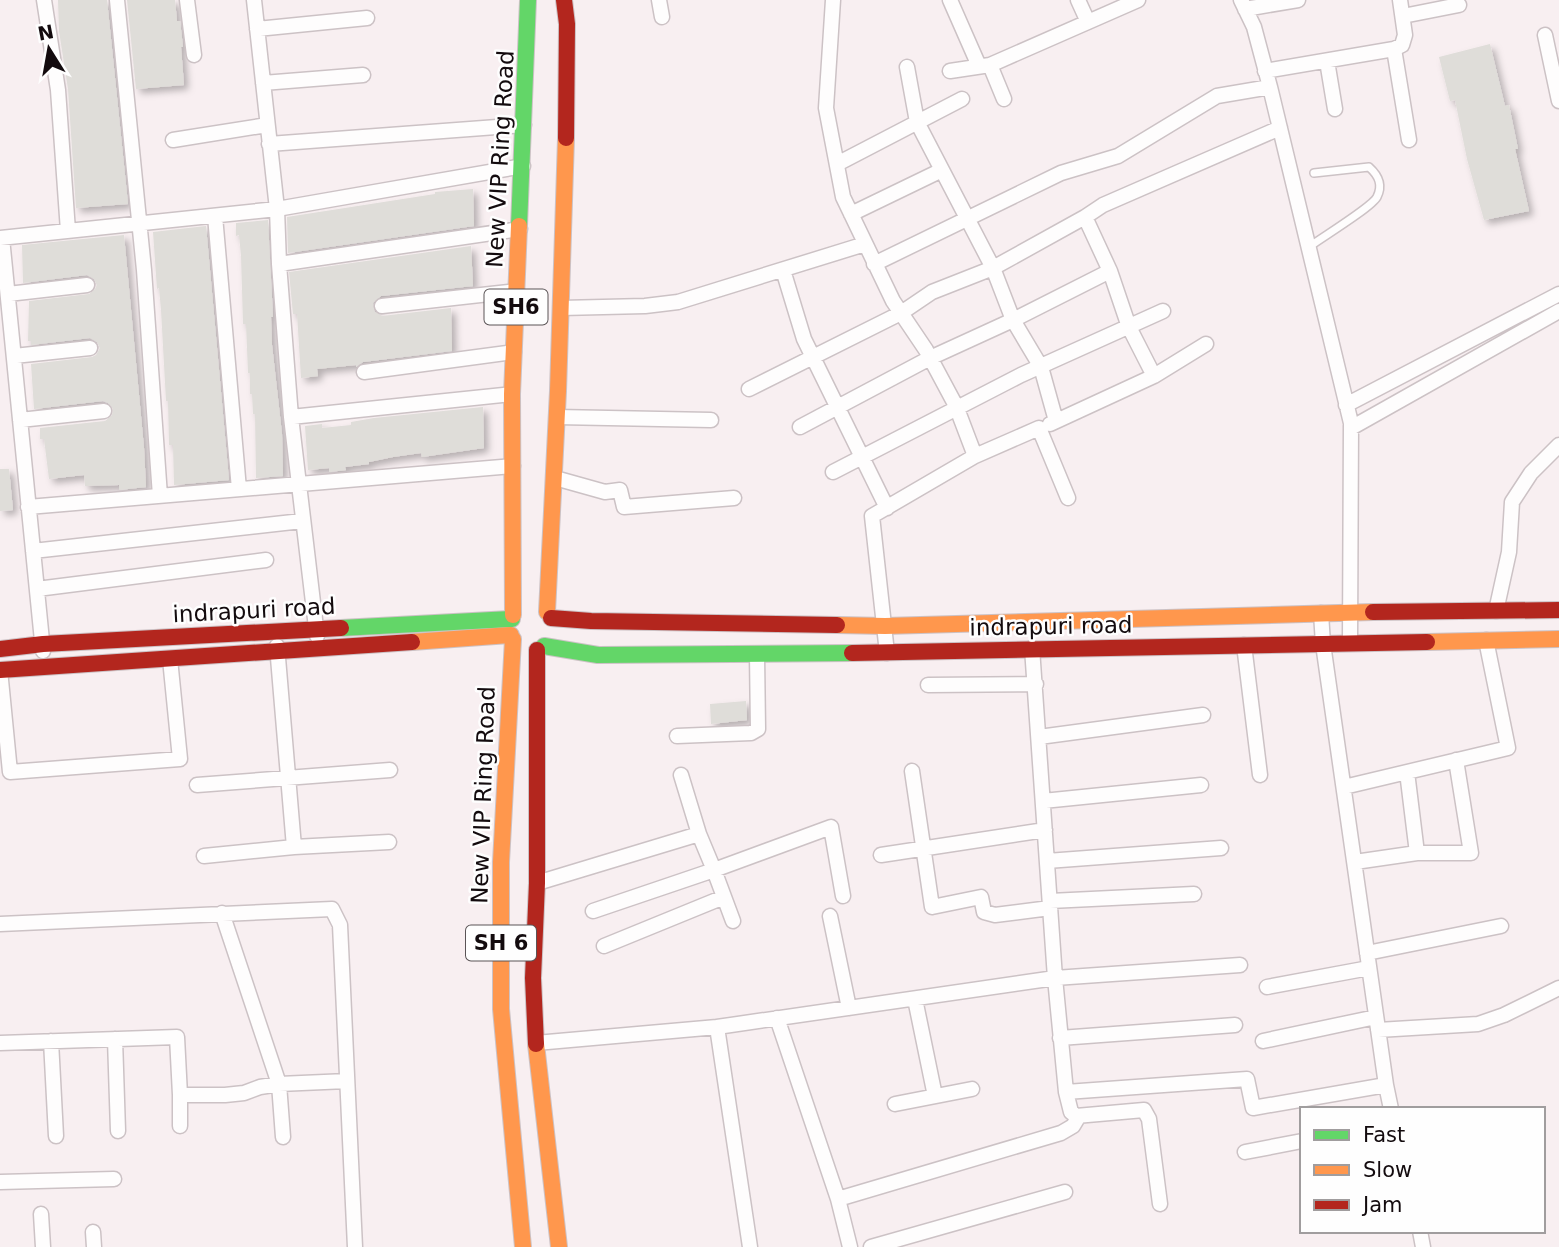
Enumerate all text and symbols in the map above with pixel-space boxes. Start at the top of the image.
north arrow [14,14,84,84]
text: N [36,20,56,45]
street label: New VIP Ring Road [481,50,519,268]
road number: SH6 [484,290,548,324]
street label: indrapuri road [172,593,336,627]
street label: indrapuri road [969,612,1133,640]
street label: New VIP Ring Road [466,686,500,904]
road number: SH 6 [466,926,536,960]
legend [1300,1107,1545,1233]
text: Fast [1363,1123,1405,1147]
text: Slow [1363,1158,1412,1182]
text: Jam [1361,1193,1403,1217]

